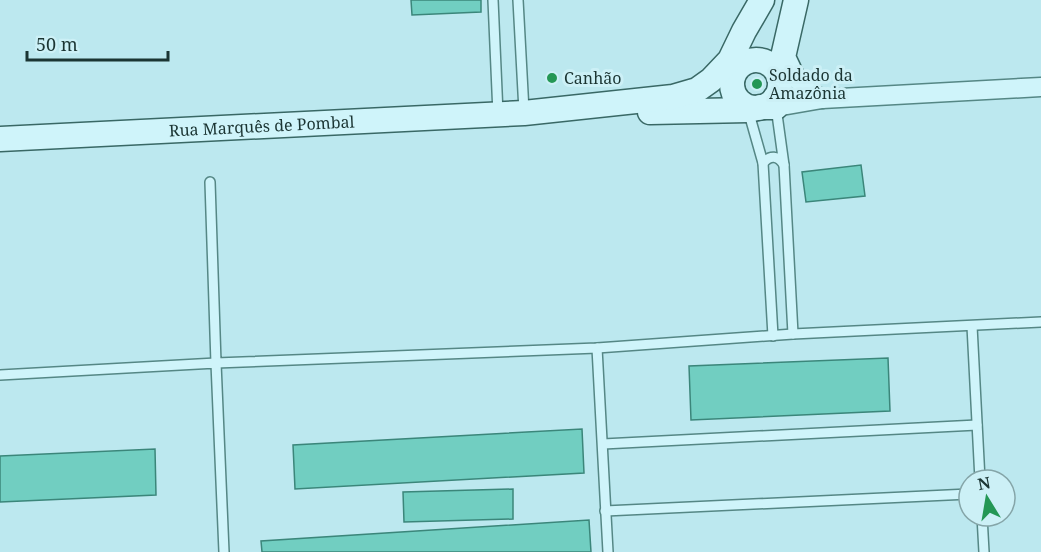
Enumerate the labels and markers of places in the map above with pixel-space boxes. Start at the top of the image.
place label: Soldado da Amazônia [769,64,853,104]
place label: Canhão [564,67,622,89]
marker: Canhão [545,71,559,85]
marker: Soldado da Amazônia [750,77,764,91]

